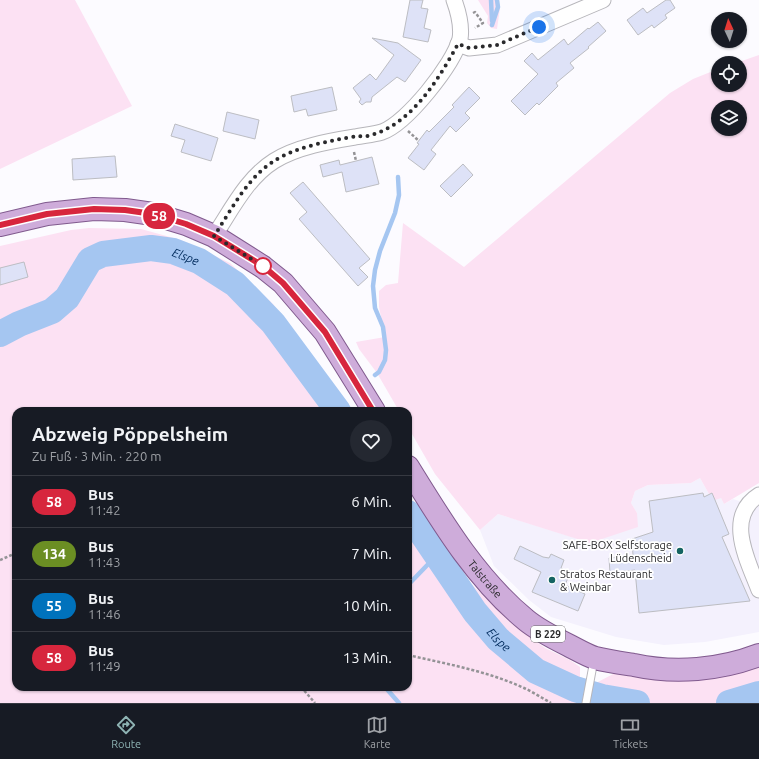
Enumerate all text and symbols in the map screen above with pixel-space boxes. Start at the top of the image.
north arrow [711,12,747,48]
map controls [711,12,747,136]
your location [529,17,549,37]
button: locate [711,56,747,92]
button: layers [711,100,747,136]
line badge: 58 [141,203,177,229]
text: 58 [151,208,167,224]
water label: Elspe [171,245,201,267]
unlabelled marker [254,257,272,275]
button: heart [350,420,392,462]
text: Abzweig Pöppelsheim [32,423,228,445]
text: Zu Fuß · 3 Min. · 220 m [32,449,161,463]
text: Bus [88,486,114,503]
text: 6 Min. [351,493,392,510]
text: 58 [46,494,62,510]
text: 11:42 [88,503,121,517]
text: Bus [88,538,114,555]
place label: SAFE-BOX Selfstorage Lüdenscheid [563,539,672,564]
text: 7 Min. [351,545,392,562]
text: 134 [42,546,66,562]
marker: SAFE-BOX Selfstorage Lüdenscheid [675,546,685,556]
text: 11:43 [88,555,121,569]
street label: Talstraße [466,558,505,600]
place label: Stratos Restaurant & Weinbar [560,568,653,593]
marker: Stratos Restaurant & Weinbar [547,575,557,585]
text: Bus [88,590,114,607]
text: 10 Min. [343,597,392,614]
text: 55 [46,598,62,614]
text: 11:46 [88,607,121,621]
water label: Elspe [485,625,513,653]
road number: B 229 [531,626,565,642]
text: Bus [88,642,114,659]
text: 13 Min. [343,649,392,666]
text: 58 [46,650,62,666]
text: 11:49 [88,659,121,673]
tab: Route [111,714,141,750]
tab: Karte [364,714,391,750]
tab: Tickets [613,714,648,750]

